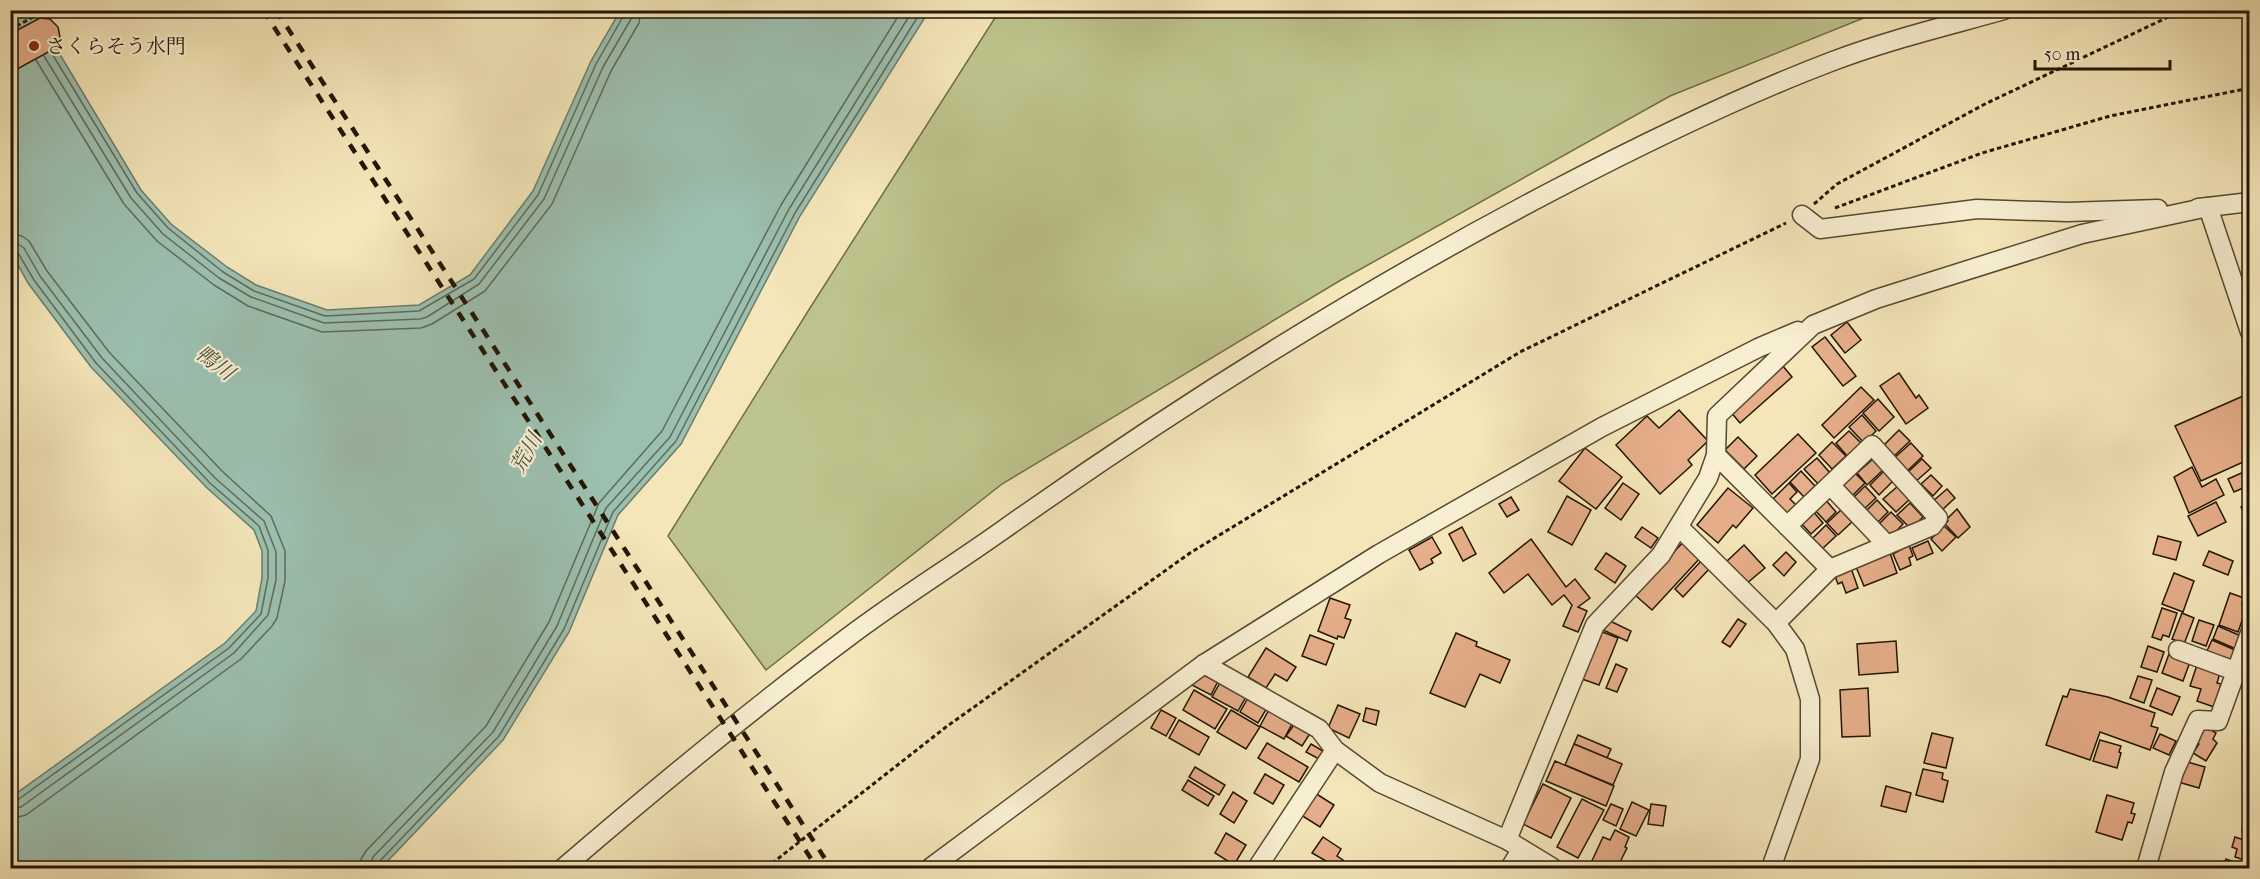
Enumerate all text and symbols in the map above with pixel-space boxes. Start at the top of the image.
scale bar [2035,33,2170,71]
place label: さくらそう水門 [46,35,186,58]
marker: さくらそう水門 [27,39,41,53]
text: 50 m [2044,44,2081,65]
water label: 鴨川 [191,341,241,386]
water label: 荒川 [505,427,548,477]

